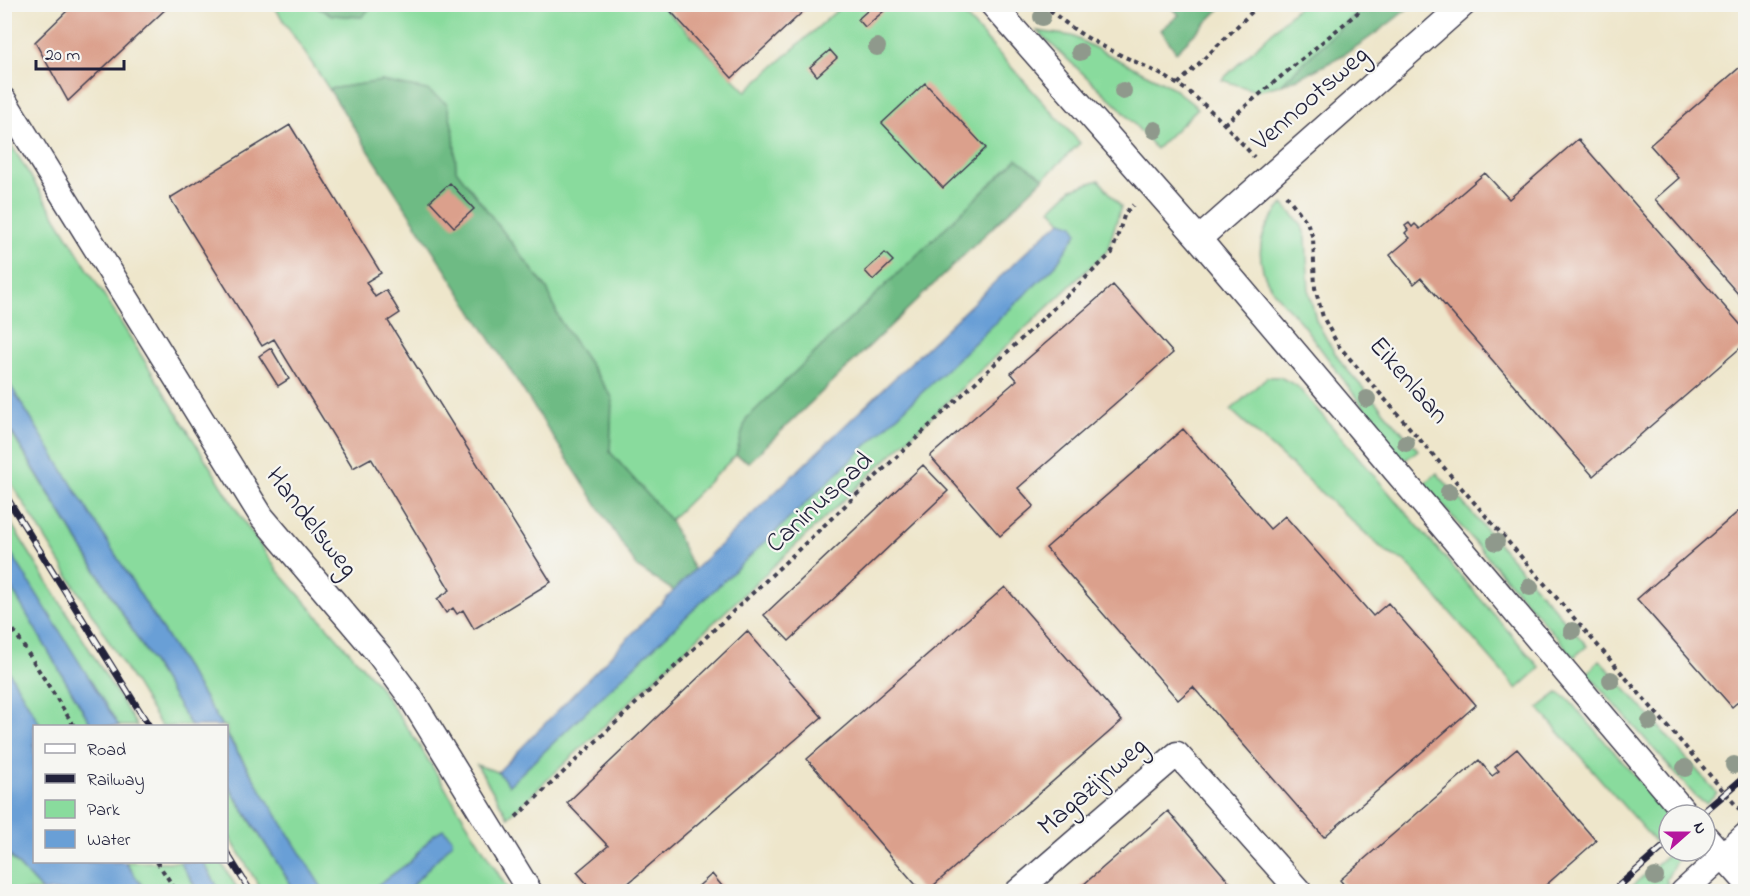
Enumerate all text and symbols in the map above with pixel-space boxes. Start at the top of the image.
scale bar [36,33,124,71]
street label: Vennootsweg [1243,37,1378,162]
text: 20 m [45,43,80,69]
street label: Eikenlaan [1359,328,1457,434]
street label: Caninuspad [758,443,882,563]
street label: Handelsweg [255,459,367,587]
legend [33,725,228,863]
street label: Magazijnweg [1029,728,1157,846]
text: Road [87,738,126,764]
text: Railway [87,768,144,794]
text: Park [87,798,120,824]
north arrow [1657,803,1717,863]
text: N [1686,819,1712,838]
text: Water [87,828,131,854]

